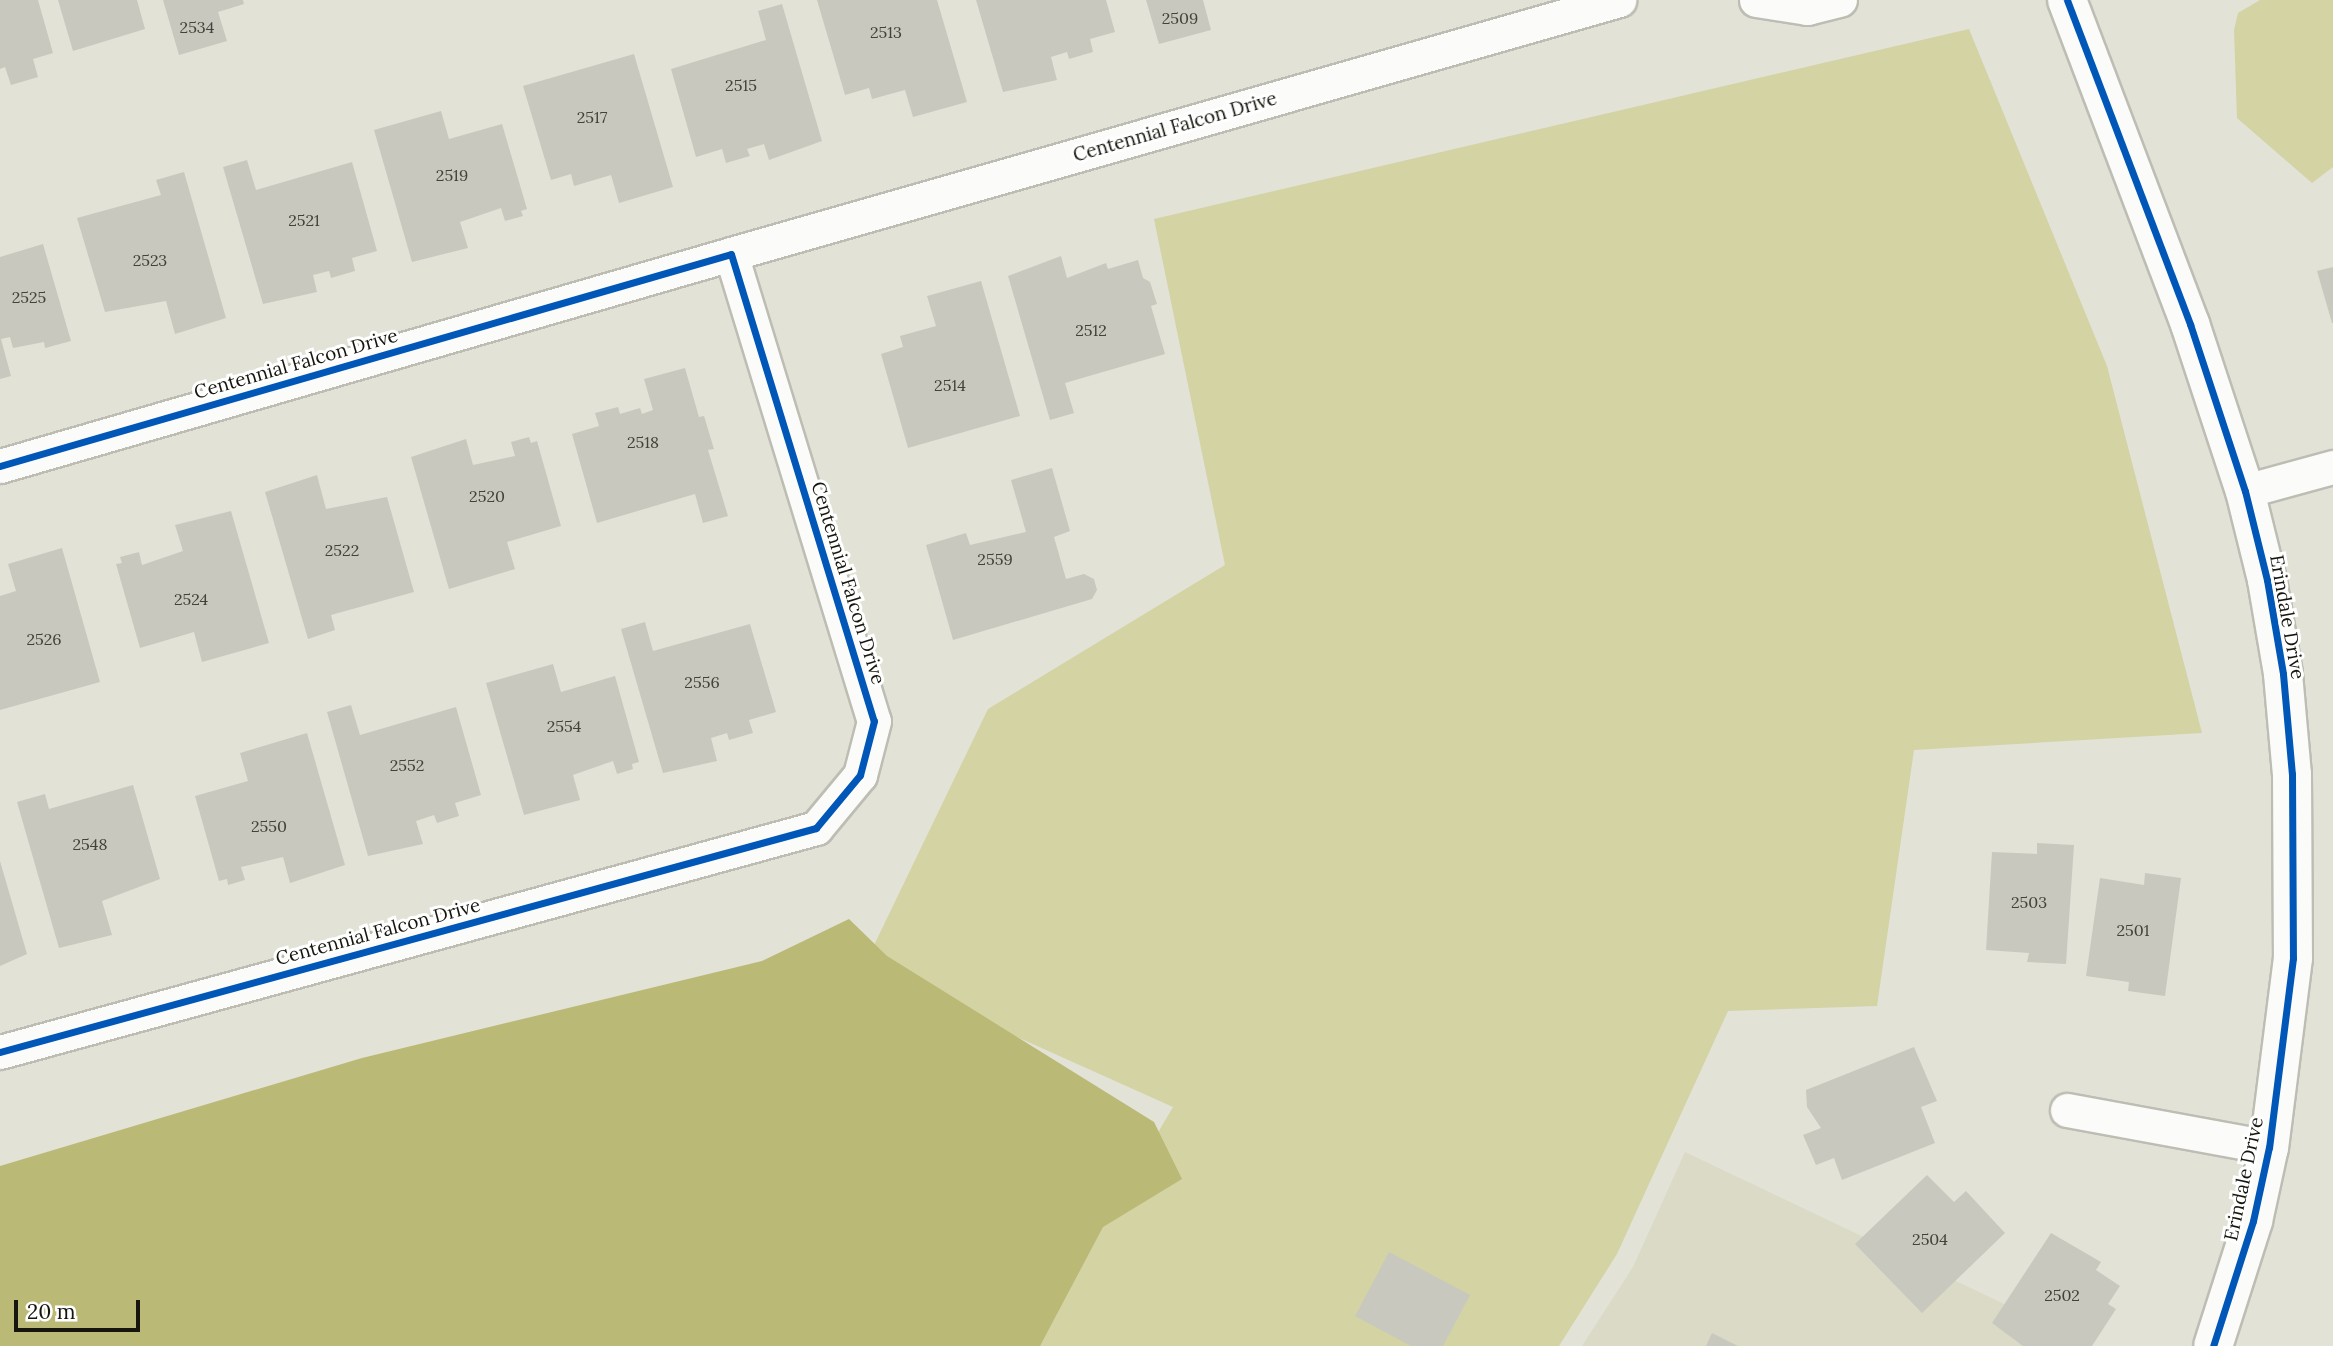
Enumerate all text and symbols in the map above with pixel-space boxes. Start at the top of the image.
house number: 2509 [1162,8,1198,28]
house number: 2534 [180,17,214,37]
house number: 2513 [870,22,902,42]
house number: 2515 [725,75,757,95]
street label: Centennial Falcon Drive [1071,87,1279,167]
house number: 2517 [577,107,607,127]
house number: 2519 [436,165,468,185]
house number: 2521 [288,210,320,230]
house number: 2523 [133,250,167,270]
house number: 2525 [12,287,46,307]
house number: 2512 [1075,320,1107,340]
street label: Centennial Falcon Drive [192,324,400,404]
house number: 2514 [934,375,966,395]
house number: 2518 [627,432,659,452]
street label: Centennial Falcon Drive [806,479,890,687]
house number: 2520 [469,486,505,506]
house number: 2522 [325,540,359,560]
house number: 2559 [977,549,1013,569]
street label: Erindale Drive [2265,553,2309,681]
house number: 2524 [174,589,208,609]
house number: 2526 [26,629,62,649]
house number: 2556 [684,672,720,692]
house number: 2554 [547,716,581,736]
house number: 2552 [390,755,424,775]
house number: 2550 [251,816,287,836]
house number: 2548 [73,834,107,854]
house number: 2503 [2011,892,2047,912]
street label: Centennial Falcon Drive [273,894,483,970]
house number: 2501 [2116,920,2150,940]
street label: Erindale Drive [2220,1115,2268,1243]
house number: 2504 [1912,1229,1948,1249]
house number: 2502 [2044,1285,2080,1305]
scale bar [18,1286,144,1330]
text: 20 m [27,1298,76,1325]

